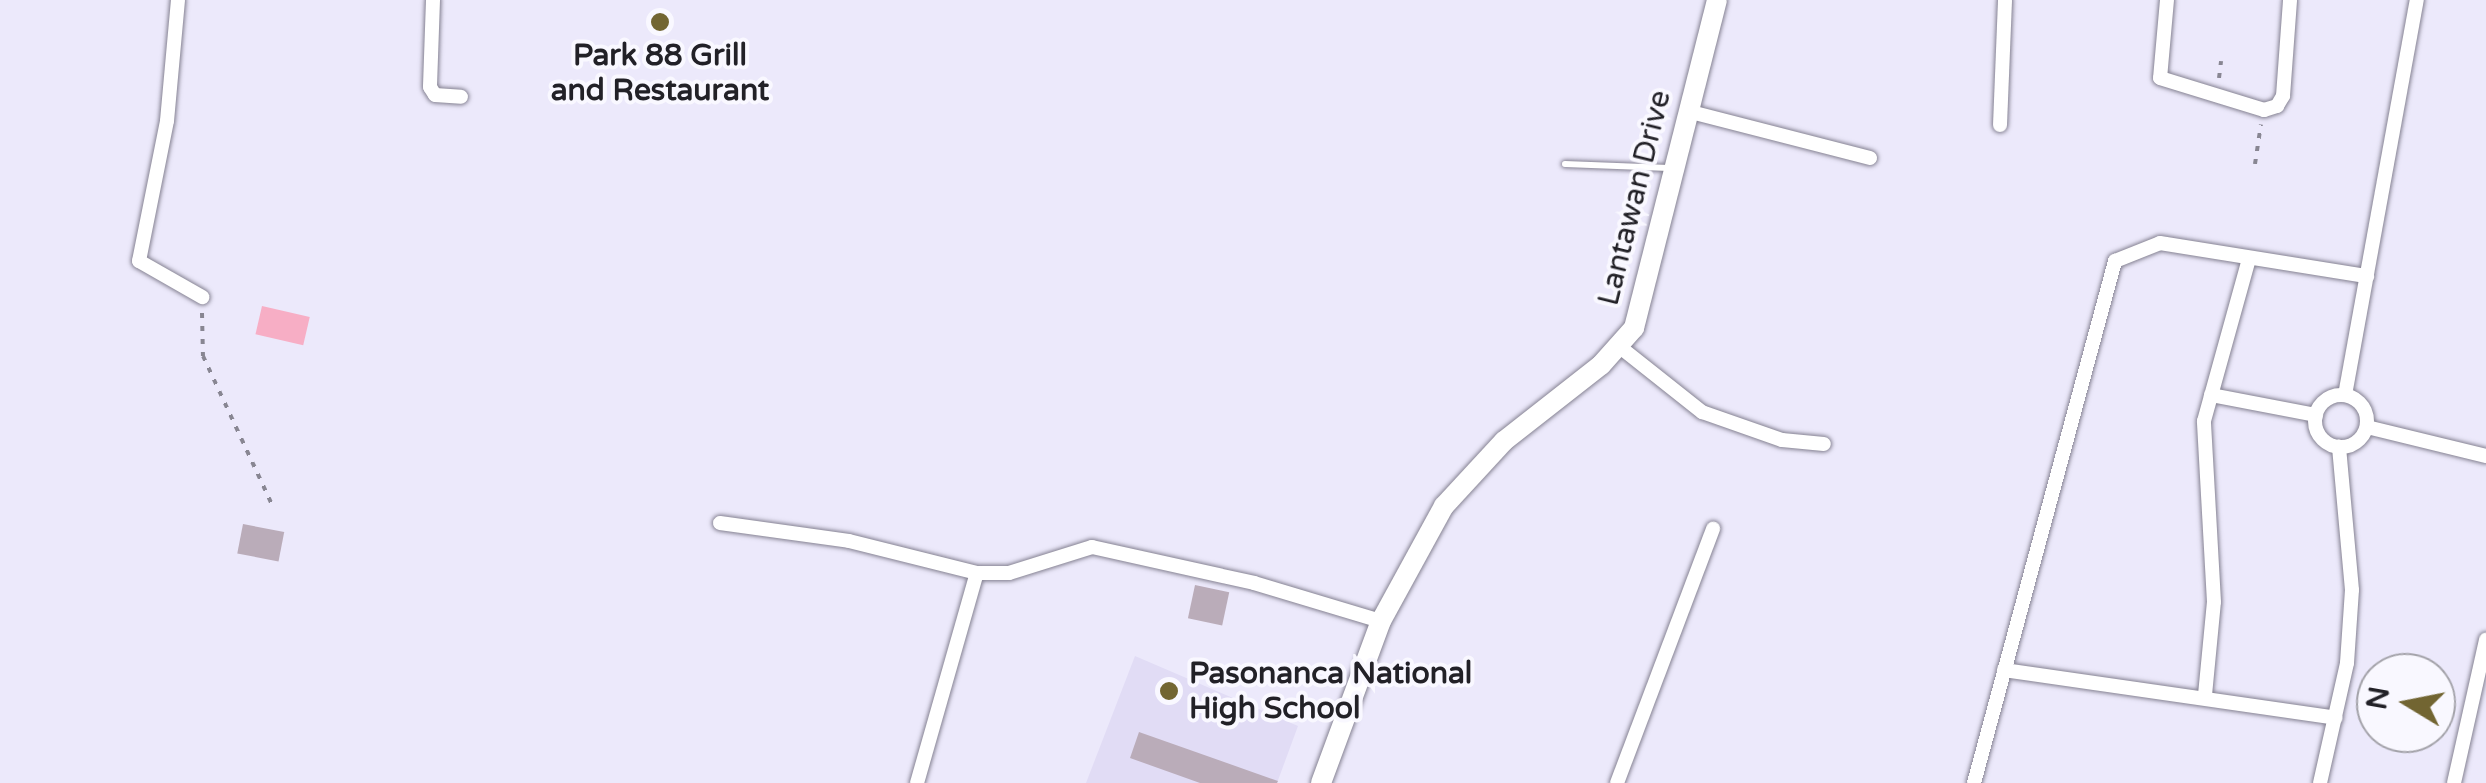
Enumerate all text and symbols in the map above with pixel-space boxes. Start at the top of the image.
marker: Park 88 Grill and Restaurant [649,11,671,33]
place label: Park 88 Grill and Restaurant [551,38,769,108]
street label: Lantawan Drive [1591,87,1679,309]
north arrow [2356,653,2456,753]
place label: Pasonanca National High School [1189,656,1472,726]
marker: Pasonanca National High School [1158,680,1180,702]
text: N [2360,684,2397,712]

